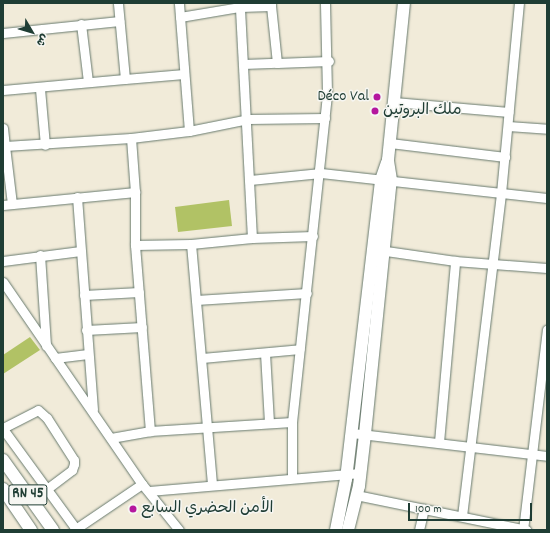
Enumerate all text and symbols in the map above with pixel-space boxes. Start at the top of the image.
north arrow [12,12,52,52]
text: ش [31,30,51,49]
place label: Déco Val [318,87,369,107]
marker: Déco Val [372,92,382,102]
place label: ملك البروتين [383,101,462,121]
marker: ملك البروتين [370,106,380,116]
road number: RN 45 [8,482,48,508]
scale bar [410,495,534,521]
place label: الأمن الحضري السابع [141,499,273,519]
text: 100 m [415,501,442,518]
marker: الأمن الحضري السابع [128,504,138,514]

